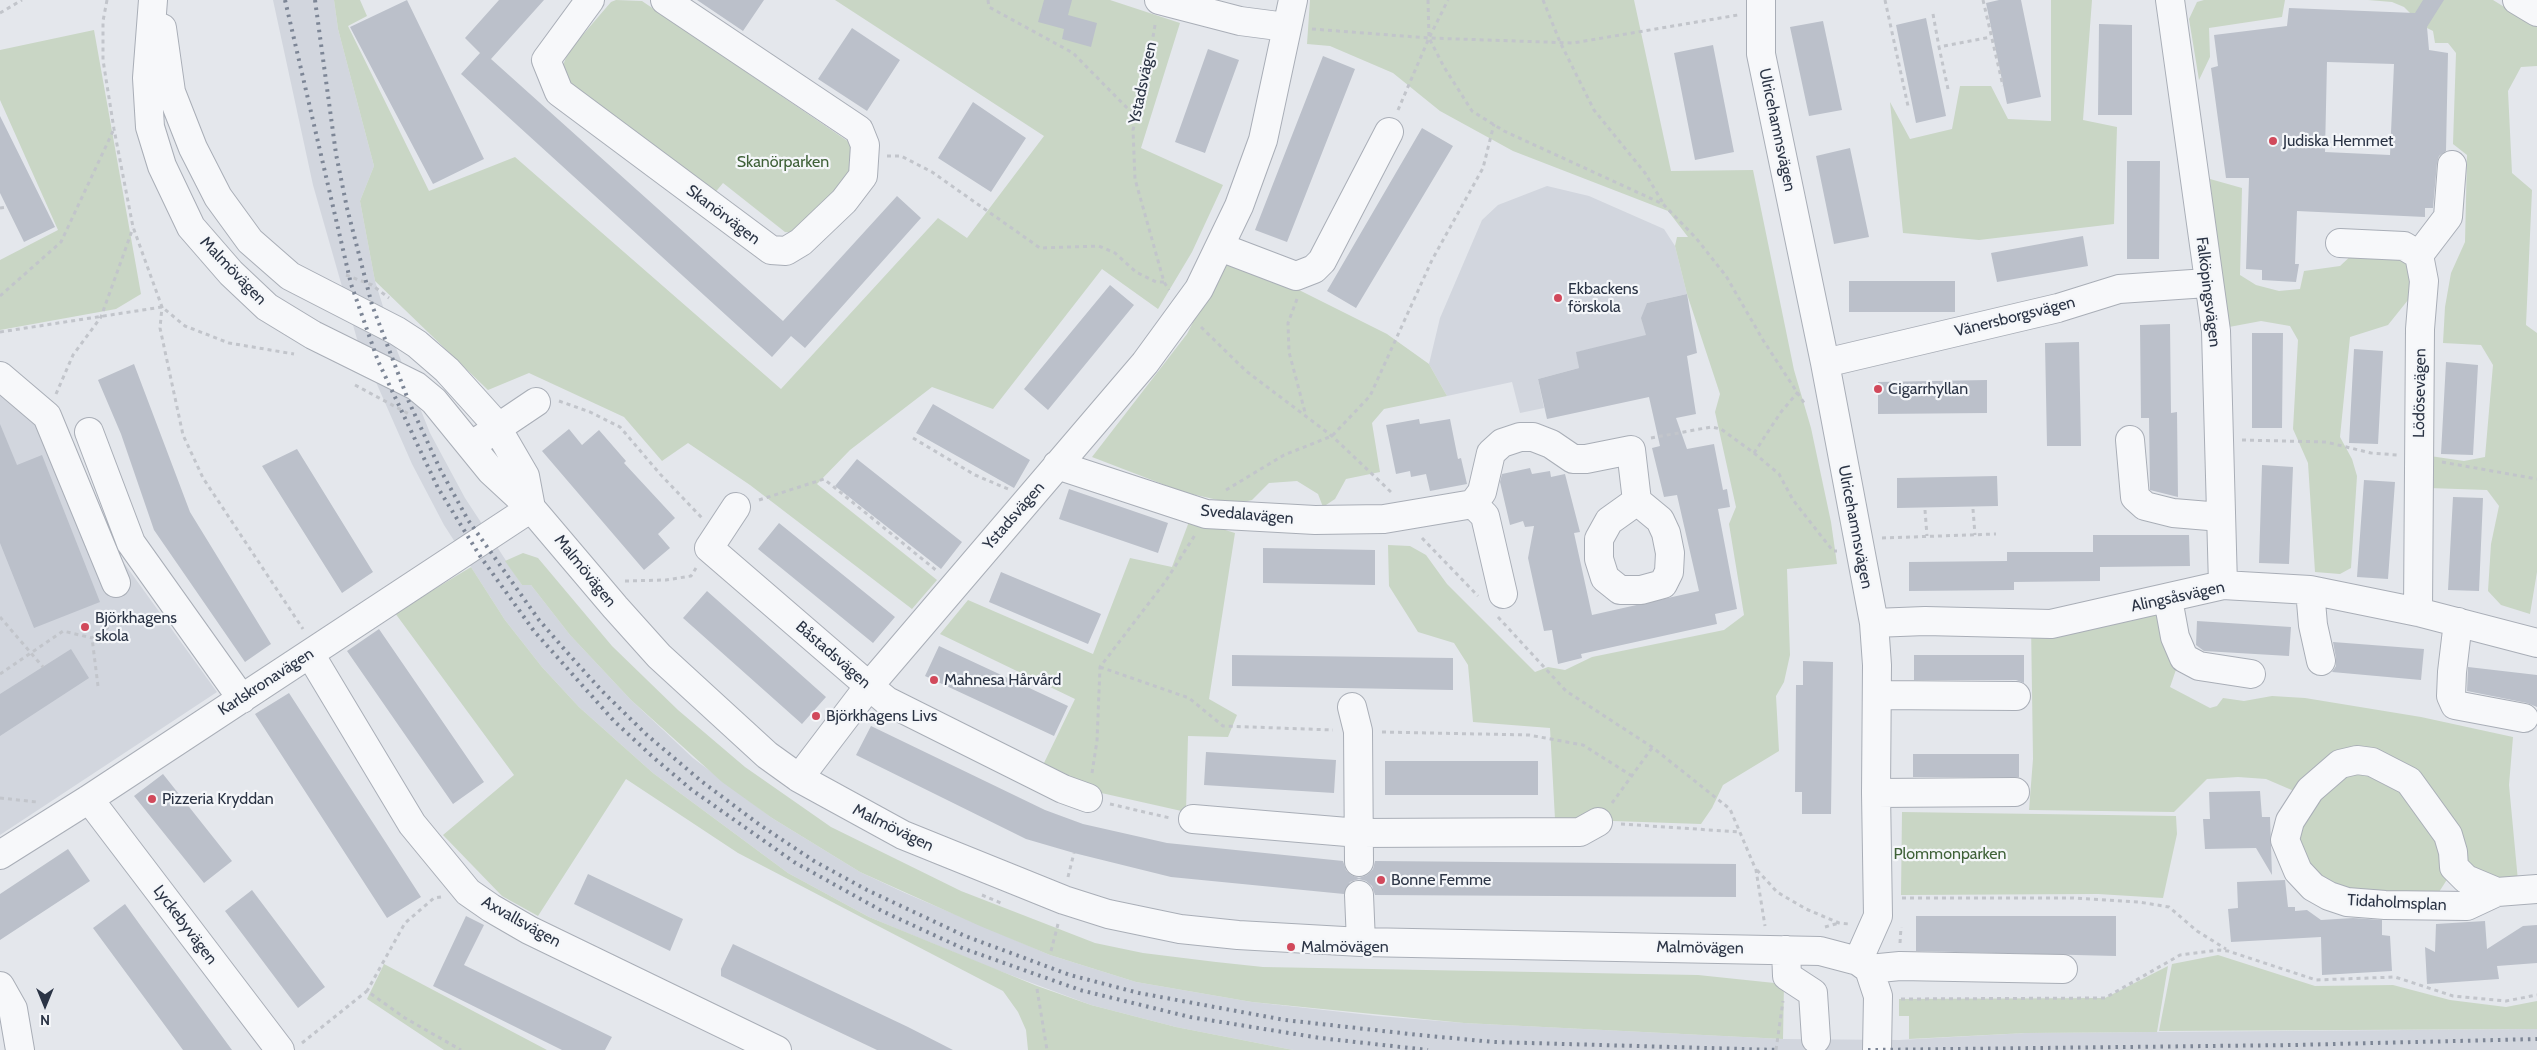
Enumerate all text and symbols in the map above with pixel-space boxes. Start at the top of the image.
street label: Ystadsvägen [1125,40,1161,126]
street label: Ulricehamnsvägen [1755,67,1799,193]
place label: Judiska Hemmet [2283,131,2393,151]
marker: Judiska Hemmet [2267,135,2279,147]
park label: Skanörparken [737,152,829,172]
street label: Skanörvägen [682,181,764,249]
street label: Malmövägen [196,233,270,309]
street label: Falköpingsvägen [2192,236,2224,348]
place label: Ekbackens förskola [1568,279,1638,317]
marker: Ekbackens förskola [1552,292,1564,304]
street label: Vänersborgsvägen [1953,293,2077,341]
street label: Lödösevägen [2410,348,2430,438]
place label: Cigarrhyllan [1888,379,1968,399]
marker: Cigarrhyllan [1872,383,1884,395]
street label: Ulricehamnsvägen [1834,464,1876,590]
street label: Ystadsvägen [979,478,1049,554]
street label: Svedalavägen [1200,501,1294,529]
street label: Malmövägen [550,531,620,611]
street label: Alingsåsvägen [2129,578,2227,616]
place label: Björkhagens skola [95,608,177,646]
street label: Båstadsvägen [792,617,874,693]
marker: Björkhagens skola [79,621,91,633]
street label: Karlskronavägen [215,644,317,720]
place label: Mahnesa Hårvård [944,670,1061,690]
marker: Mahnesa Hårvård [928,674,940,686]
place label: Björkhagens Livs [826,706,937,726]
marker: Björkhagens Livs [810,710,822,722]
place label: Pizzeria Kryddan [162,789,274,809]
marker: Pizzeria Kryddan [146,793,158,805]
street label: Malmövägen [849,800,937,856]
park label: Plommonparken [1894,844,2006,864]
place label: Bonne Femme [1391,870,1491,890]
marker: Bonne Femme [1375,874,1387,886]
street label: Lyckebyvägen [149,882,221,968]
street label: Tidaholmsplan [2347,891,2447,915]
street label: Axvallsvägen [478,892,564,952]
place label: Malmövägen [1301,937,1389,957]
street label: Malmövägen [1656,938,1744,958]
marker: Malmövägen [1285,941,1297,953]
north arrow [20,980,70,1030]
text: N [40,1011,50,1029]

